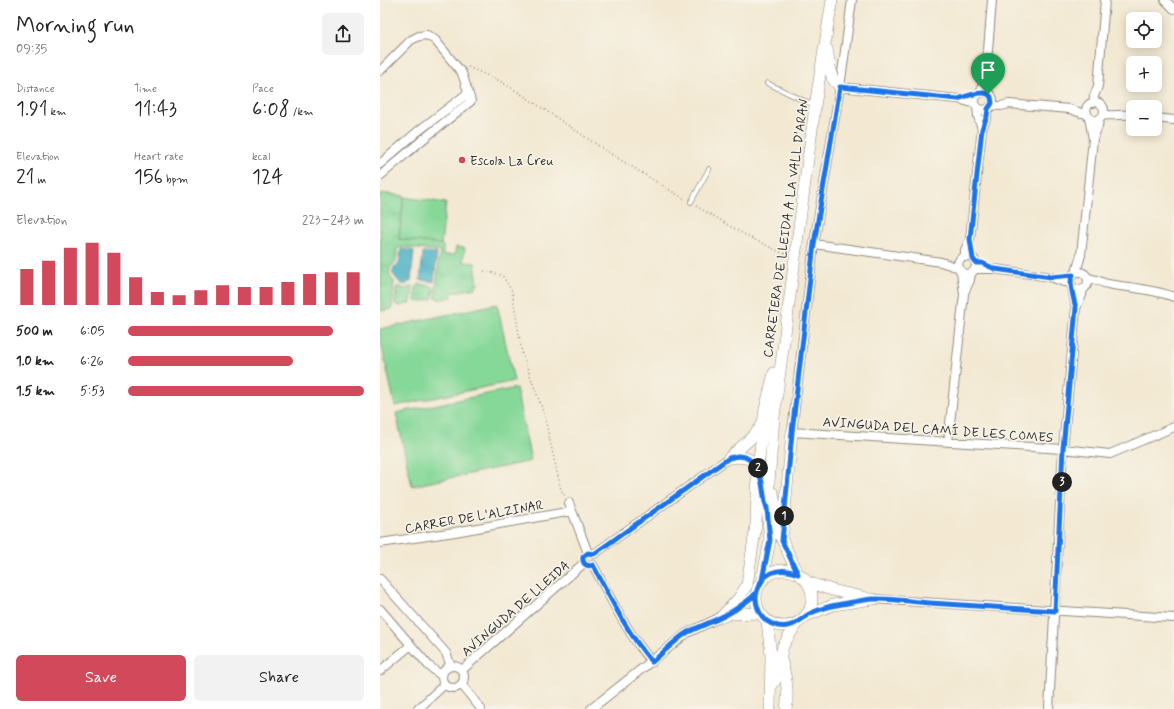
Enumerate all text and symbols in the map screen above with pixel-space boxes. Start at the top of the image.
text: Morning run [16,12,135,40]
map controls [1126,12,1162,136]
button: locate [1126,12,1162,48]
button: share [322,13,364,55]
text: 09:35 [16,41,47,58]
pin [971,53,1005,94]
button: + [1126,56,1162,92]
icon: arrive [977,59,999,81]
text: Distance [16,82,55,96]
text: Time [134,82,157,96]
text: Pace [252,82,274,96]
text: 1.91 [16,96,48,123]
text: 11:43 [134,96,177,123]
text: 6:08 [252,96,290,123]
street label: CARRETERA DE LLEIDA A LA VALL D'ARAN [760,98,813,359]
button: − [1126,100,1162,136]
text: km [48,105,67,119]
text: /km [290,105,314,119]
text: Elevation [16,150,59,164]
text: Heart rate [134,150,183,164]
text: kcal [252,150,270,164]
place label: Escola La Creu [470,153,553,170]
marker: Escola La Creu [457,155,467,165]
text: 21 [16,164,34,191]
text: 156 [134,164,163,191]
text: 124 [252,164,283,191]
text: m [34,173,46,187]
text: bpm [163,173,188,187]
text: Elevation [16,212,67,229]
text: 223–243 m [302,212,364,229]
text: 500 m [16,323,53,340]
text: 6:05 [80,323,104,340]
text: 1.0 km [16,353,54,370]
text: 6:26 [80,353,104,370]
text: 1.5 km [16,383,55,400]
text: 5:53 [80,383,105,400]
street label: AVINGUDA DEL CAMÍ DE LES COMES [822,413,1054,447]
pin: 2 [748,458,768,478]
text: 2 [755,461,761,475]
pin: 3 [1052,472,1072,492]
text: 3 [1060,475,1064,489]
street label: CARRER DE L'ALZINAR [404,497,545,538]
pin: 1 [774,506,794,526]
text: 1 [782,509,786,523]
street label: AVINGUDA DE LLEIDA [458,557,574,661]
button: Save [16,655,186,701]
button: Share [194,655,364,701]

